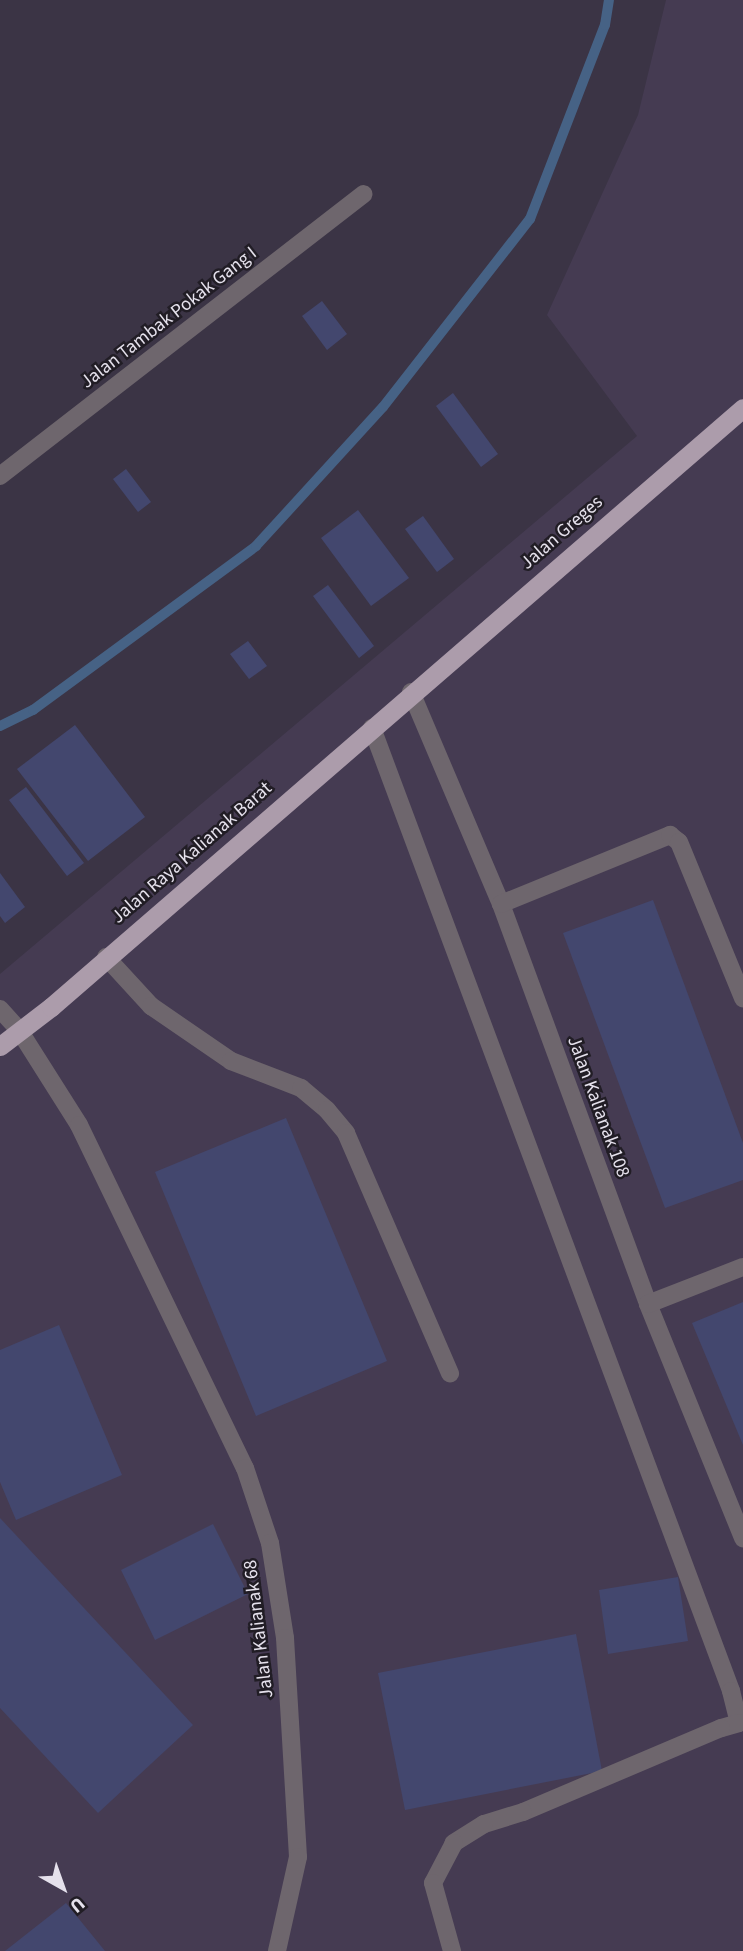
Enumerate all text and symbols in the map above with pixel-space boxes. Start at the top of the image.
street label: Jalan Tambak Pokak Gang I [76,242,262,394]
street label: Jalan Greges [516,491,608,575]
street label: Jalan Raya Kalianak Barat [107,777,277,929]
street label: Jalan Kalianak 108 [562,1033,634,1181]
street label: Jalan Kalianak 68 [239,1559,279,1699]
north arrow [28,1853,98,1923]
text: U [63,1890,90,1919]

